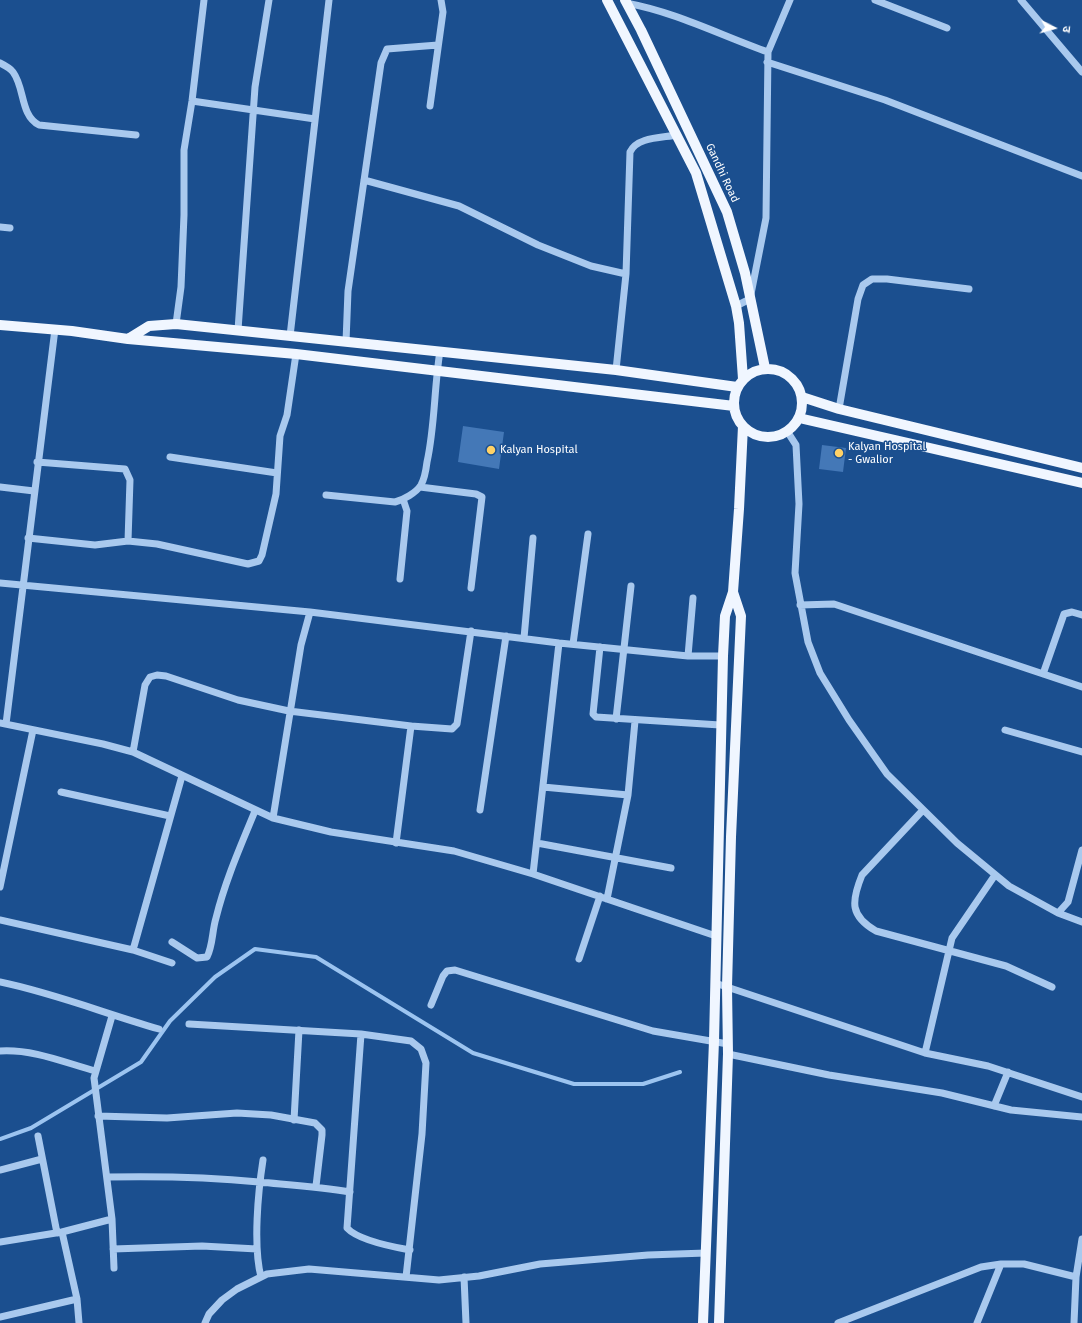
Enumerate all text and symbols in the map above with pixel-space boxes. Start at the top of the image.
north arrow [1034,8,1074,48]
text: उ [1060,25,1073,33]
street label: Gandhi Road [703,141,741,205]
place label: Kalyan Hospital - Gwalior [848,440,926,466]
place label: Kalyan Hospital [500,443,578,457]
marker: Kalyan Hospital [485,444,497,456]
marker: Kalyan Hospital - Gwalior [833,447,845,459]

